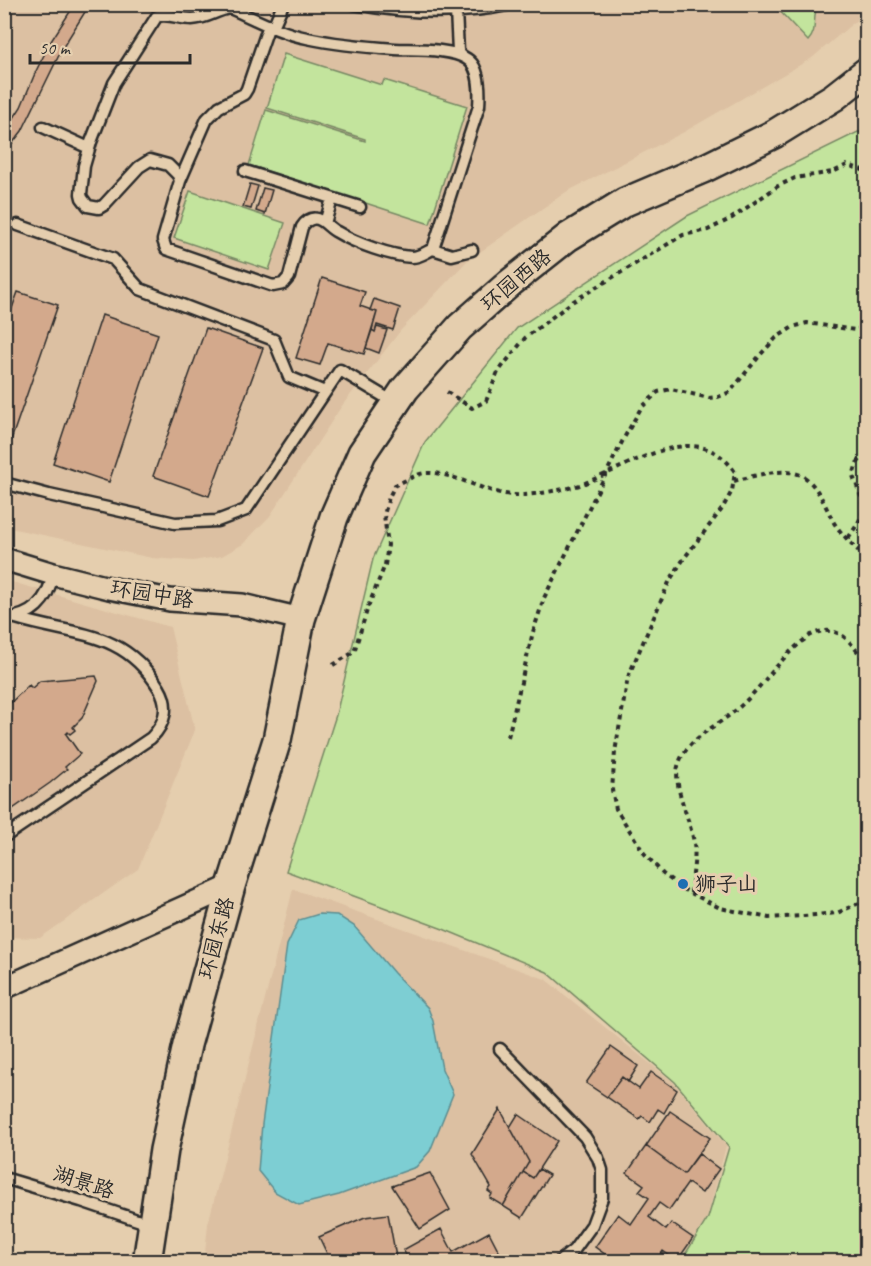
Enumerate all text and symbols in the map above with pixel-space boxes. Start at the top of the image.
scale bar [30,27,190,65]
text: 50 m [39,37,72,59]
street label: 环园西路 [475,243,557,317]
street label: 环园中路 [108,575,196,613]
place label: 狮子山 [695,871,758,897]
marker: 狮子山 [676,877,690,891]
street label: 环园东路 [193,894,239,982]
street label: 湖景路 [50,1160,118,1204]

